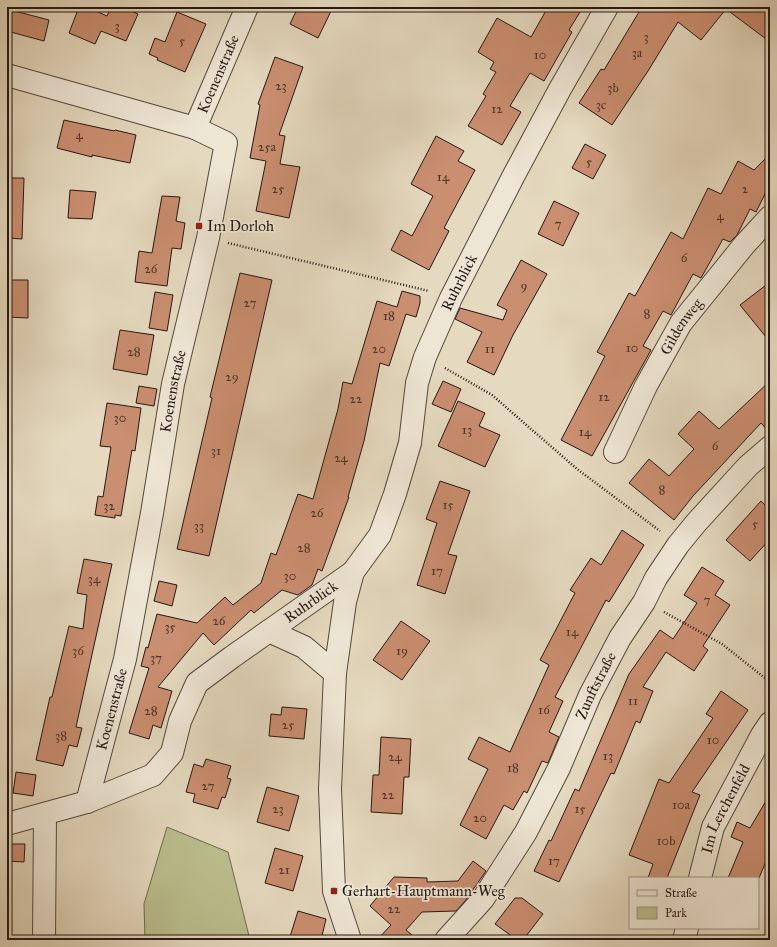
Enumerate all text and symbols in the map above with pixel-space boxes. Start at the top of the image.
house number: 3 [114,18,120,34]
house number: 3 [643,29,649,45]
street label: Koenenstraße [193,32,243,116]
house number: 5 [179,33,185,49]
house number: 3a [632,45,643,61]
house number: 10 [534,47,546,63]
house number: 23 [275,78,287,94]
house number: 3b [607,80,619,96]
house number: 3c [596,97,607,113]
house number: 12 [491,101,503,117]
house number: 4 [75,127,83,143]
house number: 25a [258,139,276,155]
house number: 5 [586,154,592,170]
house number: 14 [437,169,450,185]
house number: 25 [272,181,284,197]
house number: 2 [742,181,749,197]
house number: 4 [716,208,724,224]
house number: 7 [555,216,562,232]
place label: Im Dorloh [207,217,275,235]
marker: Im Dorloh [194,221,204,231]
house number: 6 [681,250,688,266]
street label: Ruhrblick [438,251,481,314]
house number: 26 [144,261,158,277]
house number: 9 [521,278,528,294]
street label: Gildenweg [656,294,707,358]
house number: 27 [244,295,257,311]
house number: 8 [644,306,651,322]
house number: 18 [383,308,395,324]
house number: 10 [626,340,638,356]
house number: 20 [372,341,386,357]
house number: 11 [485,341,495,357]
house number: 28 [127,344,141,360]
street label: Koenenstraße [156,348,190,434]
house number: 29 [225,369,239,385]
house number: 12 [598,389,610,405]
house number: 22 [350,391,363,407]
house number: 30 [114,410,126,426]
house number: 13 [462,422,472,438]
house number: 14 [579,424,592,440]
house number: 6 [712,438,719,454]
house number: 31 [211,443,221,459]
house number: 24 [334,450,349,466]
house number: 8 [659,482,666,498]
house number: 15 [442,497,454,513]
house number: 32 [103,498,115,514]
house number: 26 [310,505,324,521]
house number: 5 [752,516,758,532]
house number: 33 [194,518,204,534]
house number: 28 [297,540,311,556]
house number: 17 [431,563,443,579]
house number: 30 [284,568,296,584]
house number: 34 [88,571,101,587]
street label: Ruhrblick [281,577,341,627]
house number: 7 [704,592,711,608]
house number: 26 [212,613,226,629]
house number: 35 [164,619,176,635]
house number: 14 [566,624,579,640]
house number: 36 [72,643,84,659]
house number: 19 [396,643,408,659]
street label: Zunftstraße [572,649,620,722]
house number: 37 [150,650,162,666]
street label: Koenenstraße [92,666,131,752]
house number: 11 [628,693,638,709]
house number: 16 [538,702,550,718]
house number: 28 [144,703,158,719]
house number: 25 [282,717,294,733]
house number: 38 [55,728,67,744]
house number: 10 [707,732,719,748]
house number: 13 [603,748,613,764]
house number: 24 [388,749,403,765]
house number: 18 [507,760,519,776]
street label: Im Lerchenfeld [698,761,754,855]
house number: 27 [202,778,215,794]
house number: 22 [382,787,395,803]
house number: 10a [672,797,691,813]
house number: 23 [272,801,284,817]
house number: 15 [574,801,586,817]
house number: 20 [473,810,487,826]
house number: 10b [657,833,675,849]
house number: 17 [548,853,560,869]
house number: 21 [278,862,290,878]
legend [629,877,759,929]
place label: Gerhart-Hauptmann-Weg [342,882,506,900]
marker: Gerhart-Hauptmann-Weg [329,886,339,896]
text: Straße [665,886,697,900]
house number: 22 [388,901,401,917]
text: Park [665,906,687,920]

